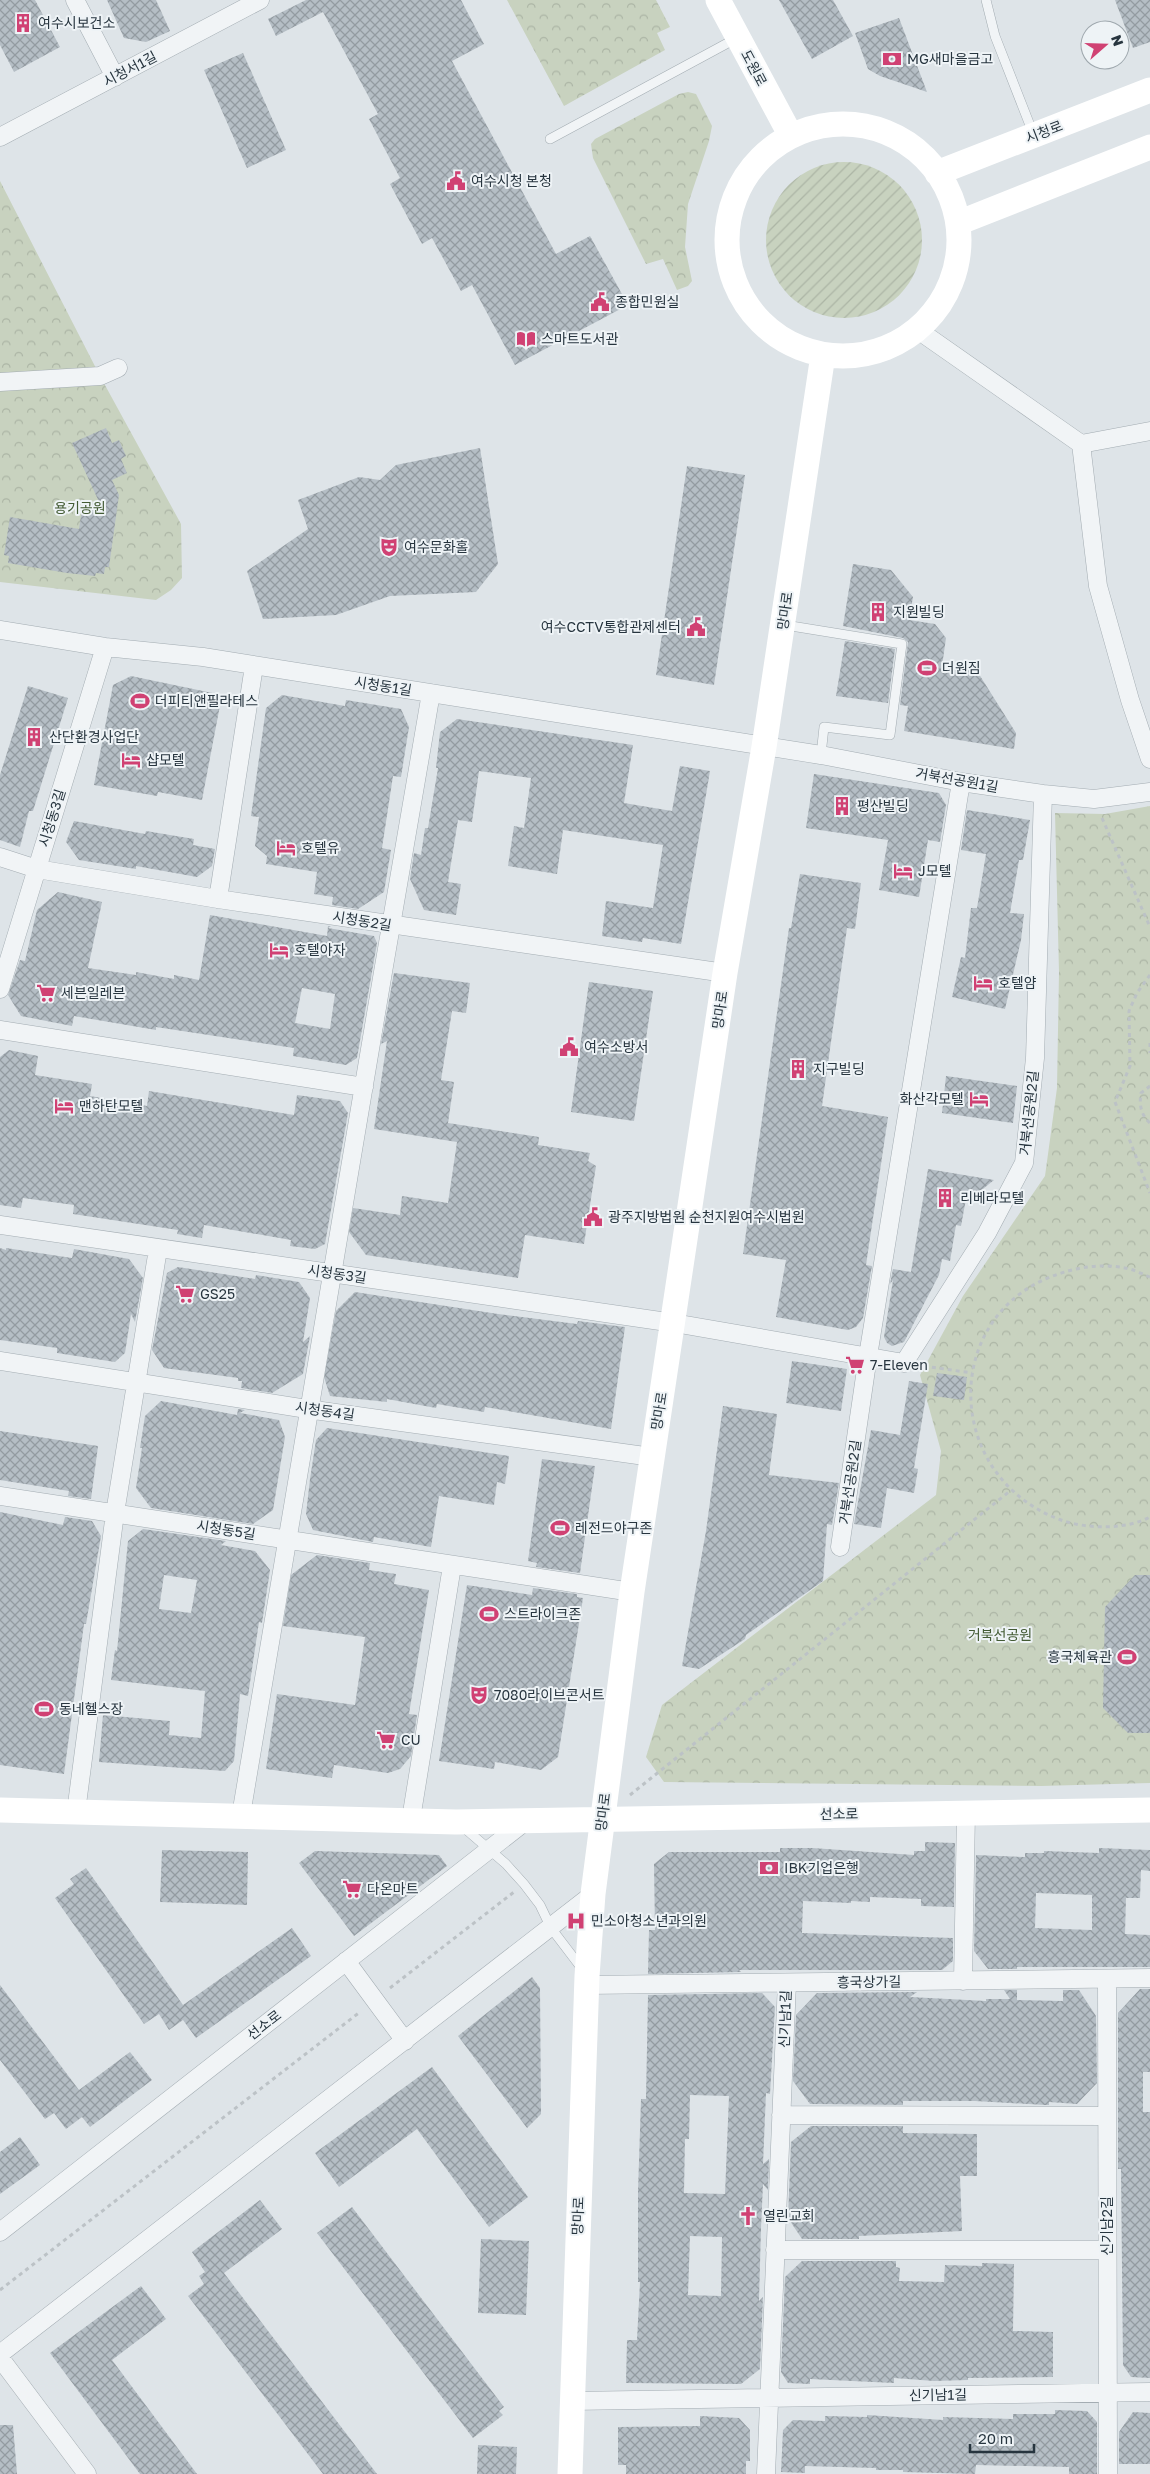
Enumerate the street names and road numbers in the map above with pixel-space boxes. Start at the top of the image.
street label: 시청서1길 [100,47,159,90]
street label: 도원로 [738,47,771,89]
street label: 시청로 [1023,117,1065,146]
street label: 망마로 [773,590,796,631]
street label: 시청동1길 [353,673,413,698]
street label: 거북선공원1길 [914,764,1000,795]
street label: 시청동3길 [35,787,68,849]
street label: 시청동2길 [331,907,393,934]
street label: 망마로 [708,989,731,1030]
street label: 거북선공원2길 [1016,1070,1041,1156]
street label: 시청동3길 [306,1261,368,1286]
street label: 망마로 [647,1390,670,1431]
street label: 시청동4길 [294,1398,356,1423]
street label: 거북선공원2길 [835,1438,864,1525]
street label: 시청동5길 [195,1516,257,1543]
street label: 망마로 [592,1792,613,1832]
street label: 선소로 [820,1805,859,1822]
street label: 흥국상가길 [837,1972,901,1991]
street label: 신기남1길 [775,1990,794,2048]
street label: 선소로 [243,2006,284,2043]
street label: 망마로 [568,2196,587,2236]
street label: 신기남2길 [1098,2196,1115,2256]
street label: 신기남1길 [909,2385,967,2404]

